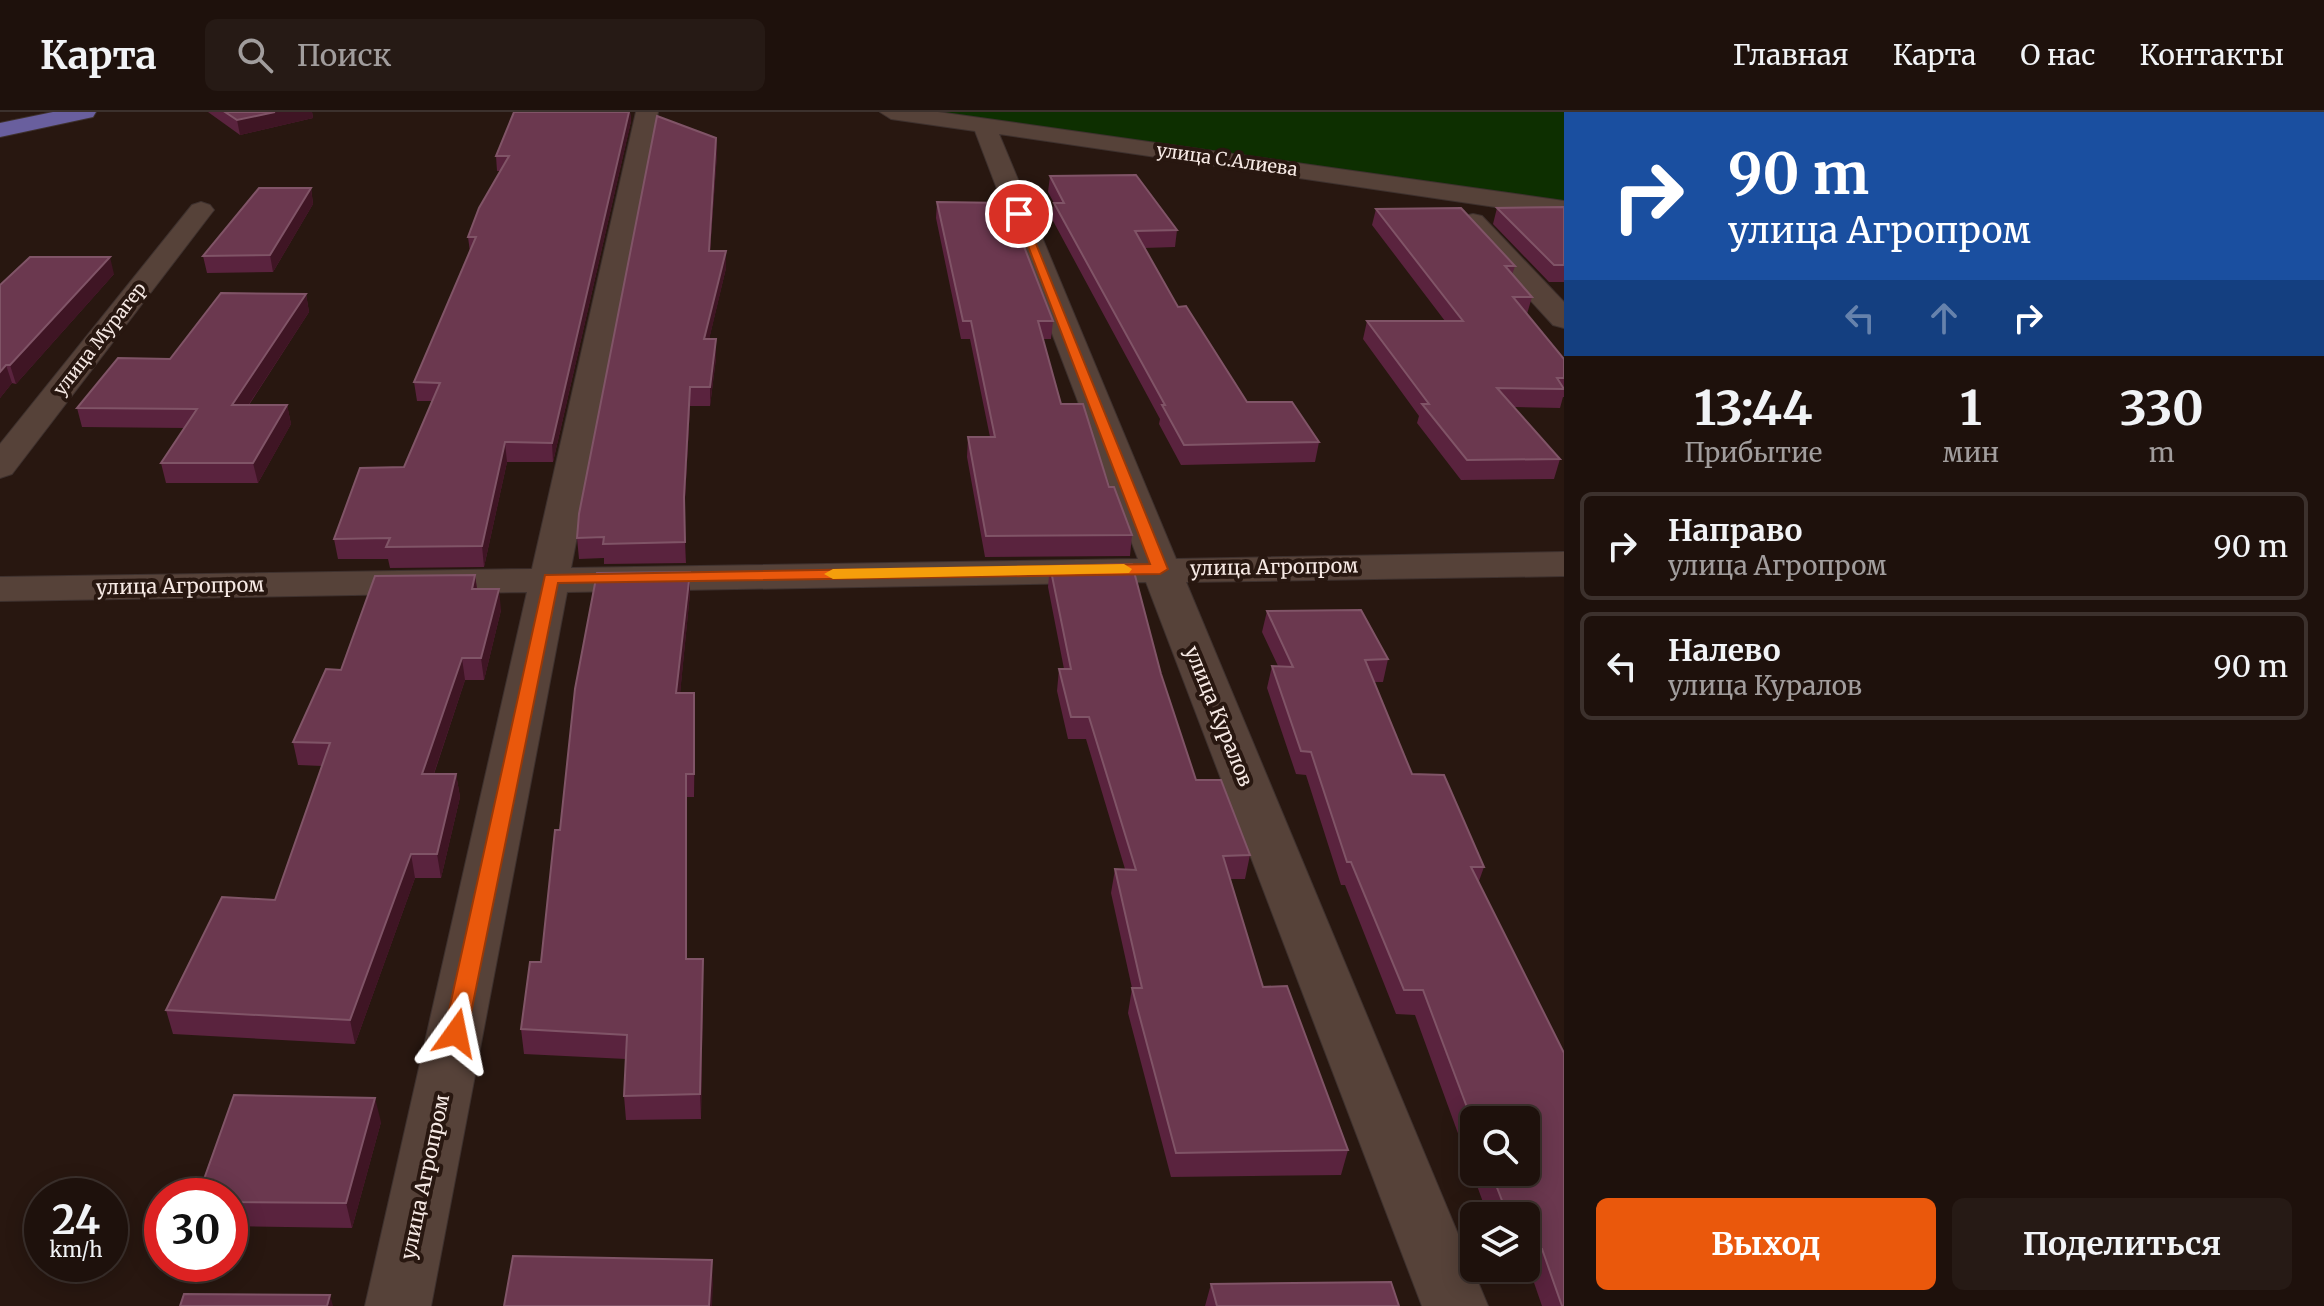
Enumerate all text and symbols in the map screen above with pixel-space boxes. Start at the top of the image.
search box [205,19,765,91]
text: Карта [40,32,157,79]
icon: search [233,33,277,77]
text: Поиск [297,36,392,74]
text: Главная [1733,37,1849,73]
text: Карта [1893,37,1976,73]
text: О нас [2020,37,2095,73]
text: Контакты [2139,37,2284,73]
street label: улица С.Алиева [1155,138,1299,181]
text: 90 m [1728,139,1869,209]
icon: right [1596,144,1700,248]
pin [985,180,1053,248]
icon: arrive [997,192,1041,236]
text: улица Агропром [1728,208,2031,253]
street label: улица Мурагер [48,277,151,400]
icon: left [1838,296,1882,340]
icon: ahead [1922,296,1966,340]
icon: right [2006,296,2050,340]
text: 13:44 [1694,378,1813,438]
text: 1 [1960,378,1982,438]
text: 330 [2120,378,2204,438]
text: Прибытие [1684,436,1822,469]
text: мин [1943,436,1999,469]
text: m [2149,436,2175,469]
text: Направо [1668,511,1802,549]
icon: right [1600,524,1644,568]
text: 90 m [2214,527,2288,565]
text: улица Агропром [1668,549,1887,582]
street label: улица Агропром [1190,553,1358,580]
street label: улица Агропром [96,572,264,599]
text: Налево [1668,631,1781,669]
street label: улица Куралов [1180,642,1259,790]
icon: left [1600,644,1644,688]
text: 90 m [2214,647,2288,685]
text: улица Куралов [1668,669,1862,702]
position arrow [414,991,498,1075]
street label: улица Агропром [395,1092,454,1262]
map controls [1460,1106,1540,1282]
button: search [1460,1106,1540,1186]
speed limit sign: 30 [144,1178,248,1282]
text: 24 [52,1195,100,1245]
button: Выход [1596,1198,1936,1290]
button: Поделиться [1952,1198,2292,1290]
button: layers [1460,1202,1540,1282]
text: km/h [50,1237,102,1262]

